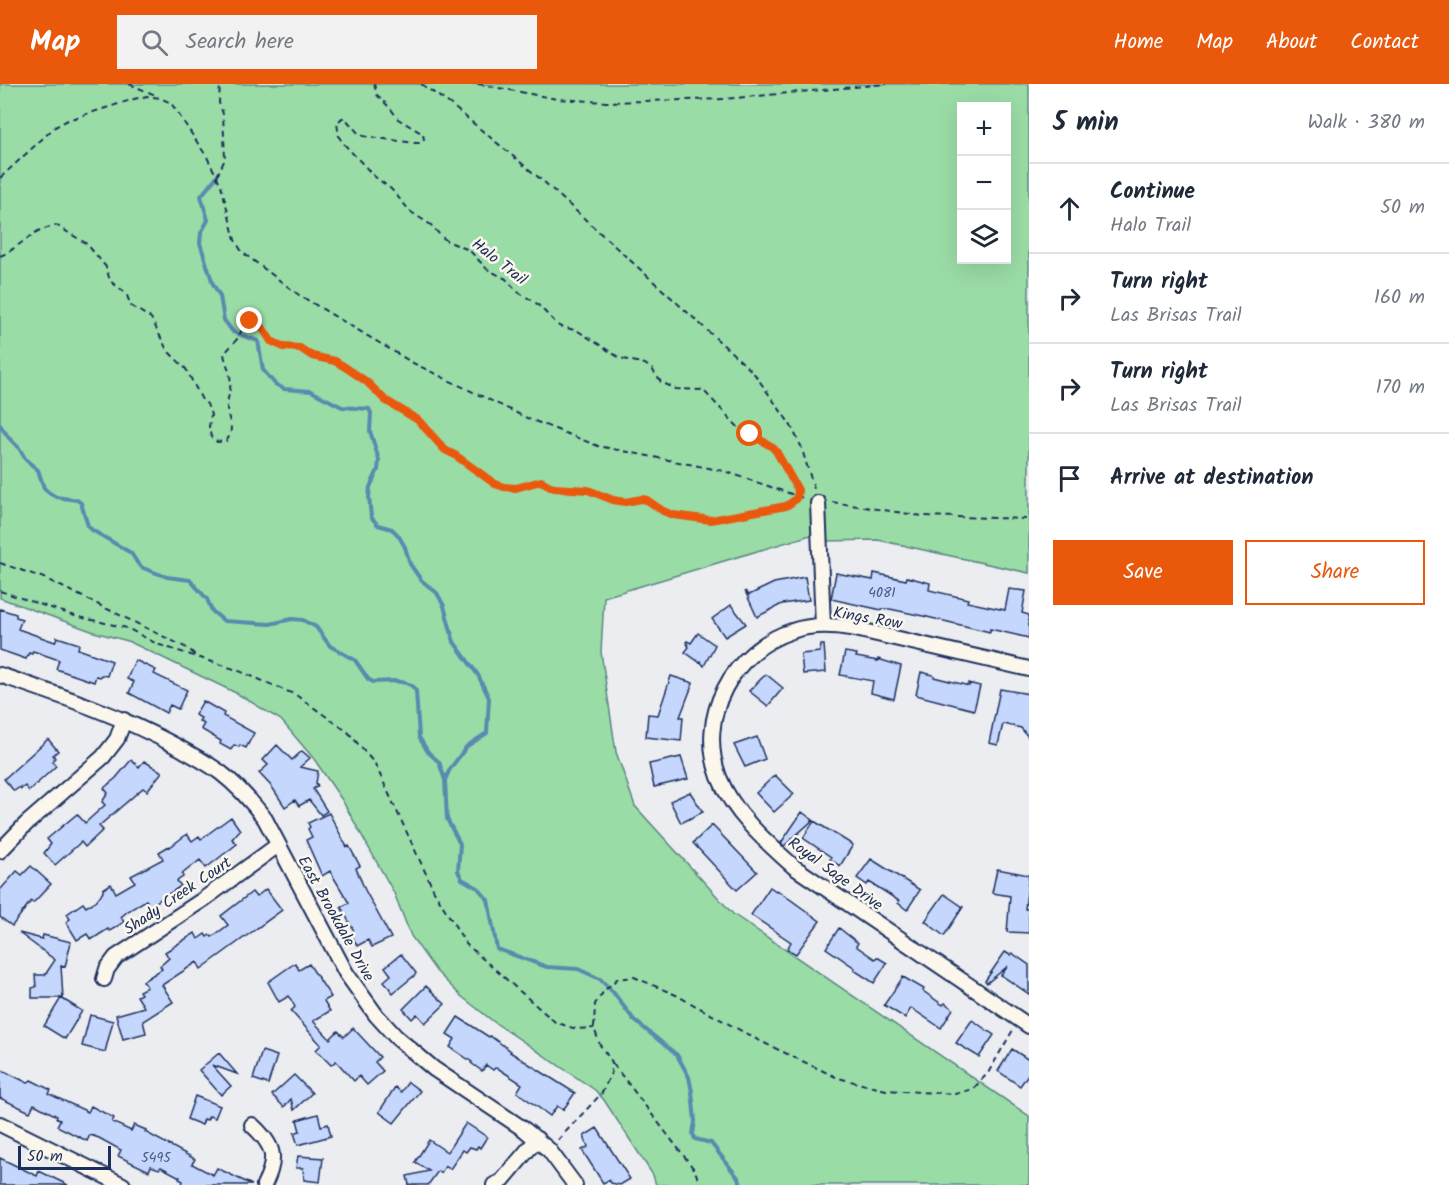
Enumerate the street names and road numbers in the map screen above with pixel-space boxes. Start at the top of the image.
street label: Halo Trail [466,232,532,292]
street label: Kings Row [831,600,905,637]
street label: Royal Sage Drive [782,831,888,917]
street label: Shady Creek Court [119,850,238,942]
street label: East Brookdale Drive [291,851,381,986]

